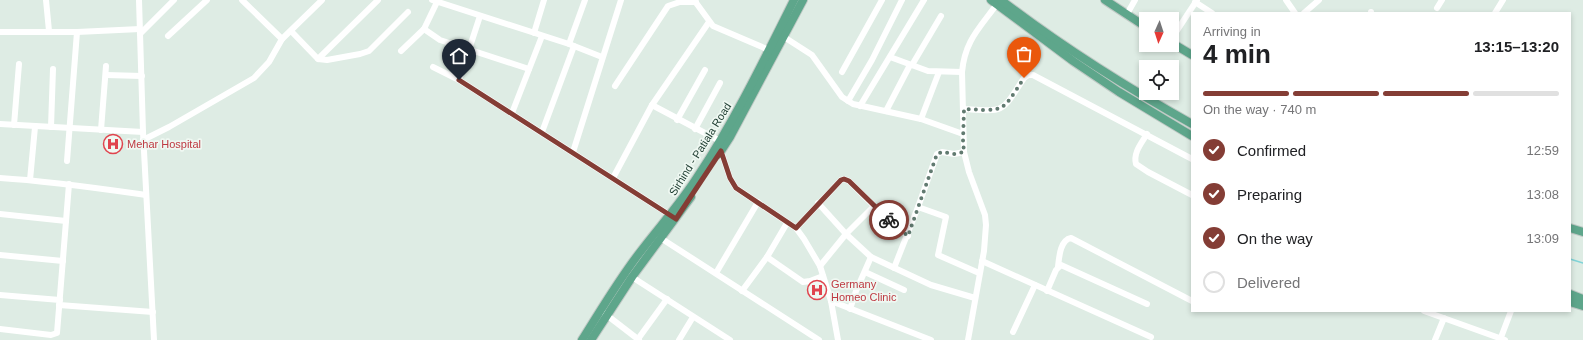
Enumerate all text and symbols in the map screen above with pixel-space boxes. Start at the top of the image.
north arrow [1139,12,1179,52]
map controls [1139,12,1179,100]
text: Arriving in [1203,24,1261,39]
pin [1007,37,1041,78]
text: 13:15–13:20 [1474,38,1559,55]
pin [442,39,476,80]
text: 4 min [1203,39,1271,69]
icon: bag [1013,43,1035,65]
icon: home [448,45,470,67]
button: locate [1139,60,1179,100]
street label: Sirhind - Patiala Road [667,100,733,198]
text: On the way · 740 m [1203,102,1316,117]
hospital icon: Mehar Hospital [102,133,124,155]
place label: Mehar Hospital [127,138,201,150]
icon: check [1203,139,1225,161]
text: Confirmed [1237,142,1306,159]
text: 12:59 [1526,143,1559,158]
icon: check [1203,183,1225,205]
text: Preparing [1237,186,1302,203]
text: 13:08 [1526,187,1559,202]
courier [869,200,909,240]
icon: bike [878,209,900,231]
icon: check [1203,227,1225,249]
text: On the way [1237,230,1313,247]
text: 13:09 [1526,231,1559,246]
text: Delivered [1237,274,1300,291]
place label: Germany Homeo Clinic [831,278,897,303]
hospital icon: Germany Homeo Clinic [806,279,828,301]

